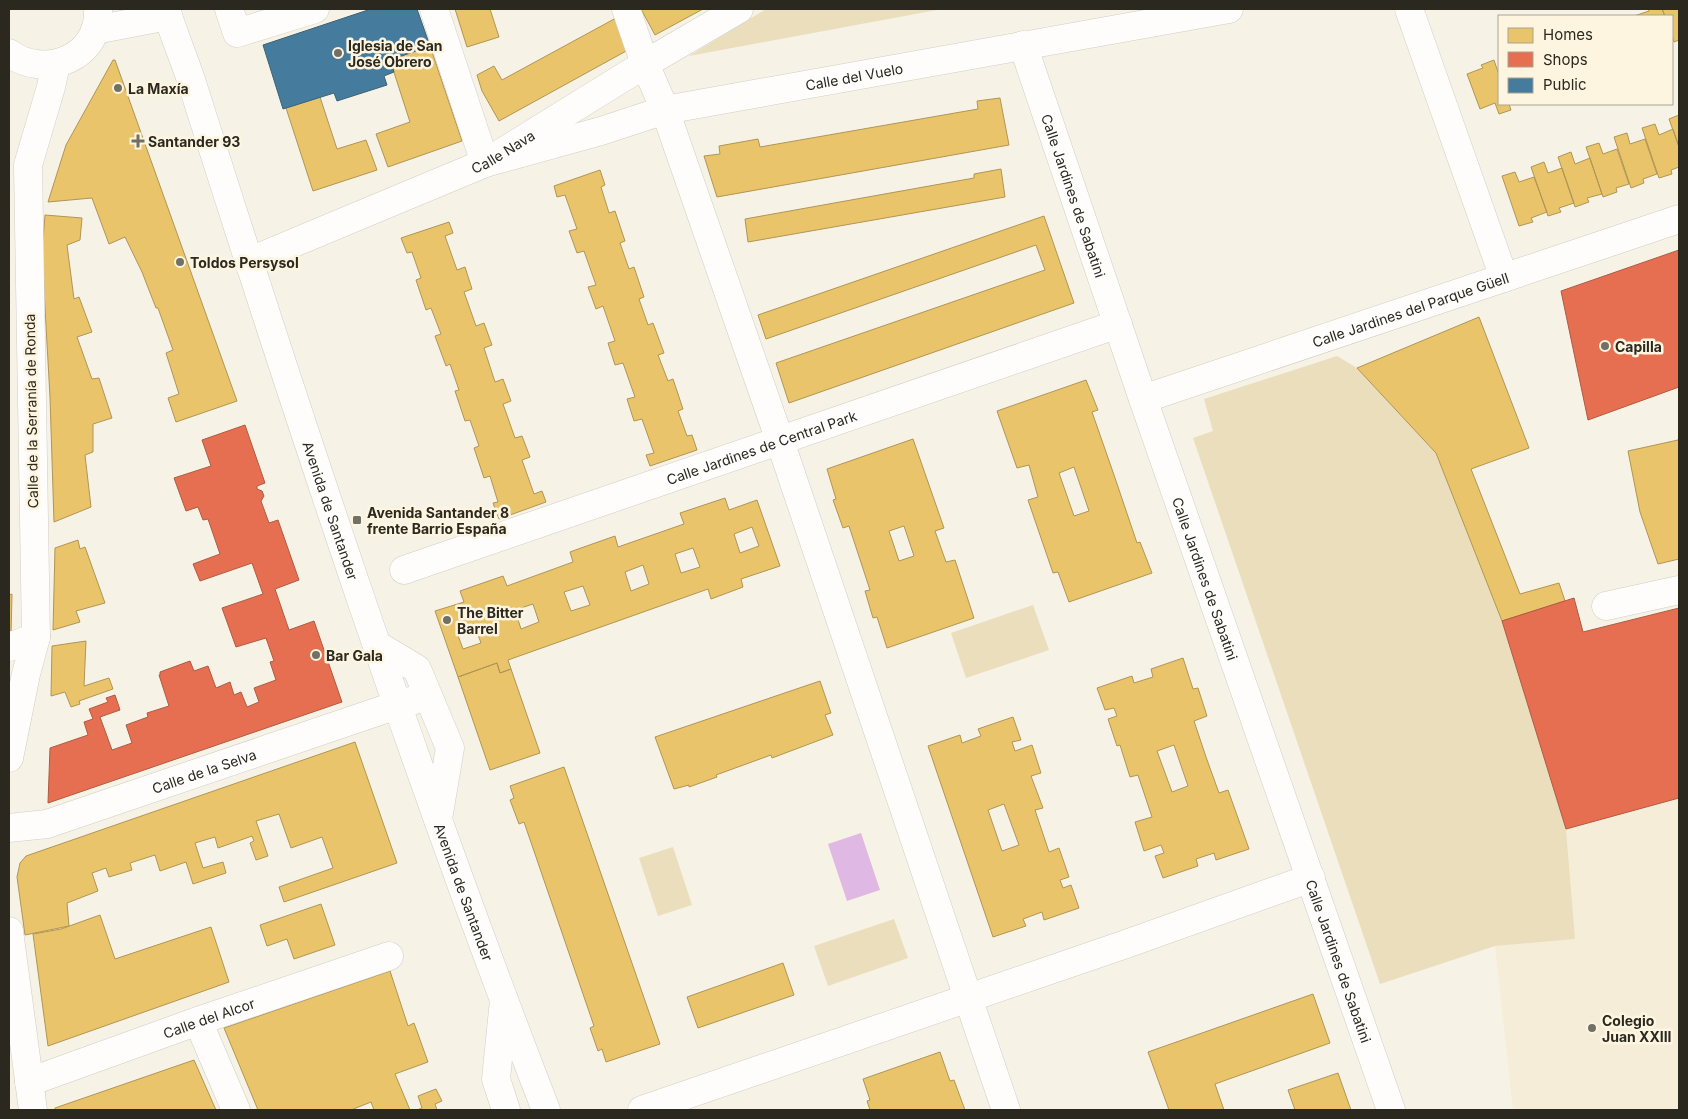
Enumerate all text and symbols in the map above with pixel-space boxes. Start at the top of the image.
legend [1498,15,1673,105]
text: Homes [1543,25,1593,44]
place label: Iglesia de San José Obrero [348,37,442,70]
marker: Iglesia de San José Obrero [332,47,344,59]
text: Shops [1543,50,1588,69]
street label: Calle del Vuelo [804,59,904,93]
text: Public [1543,75,1586,94]
place label: La Maxía [128,80,189,97]
marker: La Maxía [112,82,124,94]
street label: Calle Jardines de Sabatini [1038,112,1110,280]
street label: Calle Nava [469,126,538,176]
place label: Santander 93 [148,133,240,150]
marker: Santander 93 [132,135,144,147]
place label: Toldos Persysol [190,254,299,271]
marker: Toldos Persysol [174,256,186,268]
street label: Calle Jardines del Parque Güell [1310,268,1511,350]
street label: Calle de la Serranía de Ronda [21,314,41,508]
place label: Capilla [1615,338,1662,355]
marker: Capilla [1599,340,1611,352]
street label: Calle Jardines de Central Park [664,406,859,488]
street label: Avenida de Santander [300,439,362,582]
street label: Calle Jardines de Sabatini [1169,495,1242,662]
place label: Avenida Santander 8 frente Barrio España [367,504,509,537]
marker: Avenida Santander 8 frente Barrio España [351,514,363,526]
place label: The Bitter Barrel [457,604,524,637]
marker: The Bitter Barrel [441,614,453,626]
place label: Bar Gala [326,647,383,664]
marker: Bar Gala [310,649,322,661]
street label: Calle de la Selva [150,745,258,796]
street label: Avenida de Santander [431,821,497,963]
street label: Calle Jardines de Sabatini [1303,877,1375,1045]
street label: Calle del Alcor [161,994,257,1041]
place label: Colegio Juan XXIII [1602,1012,1672,1045]
marker: Colegio Juan XXIII [1586,1022,1598,1034]

